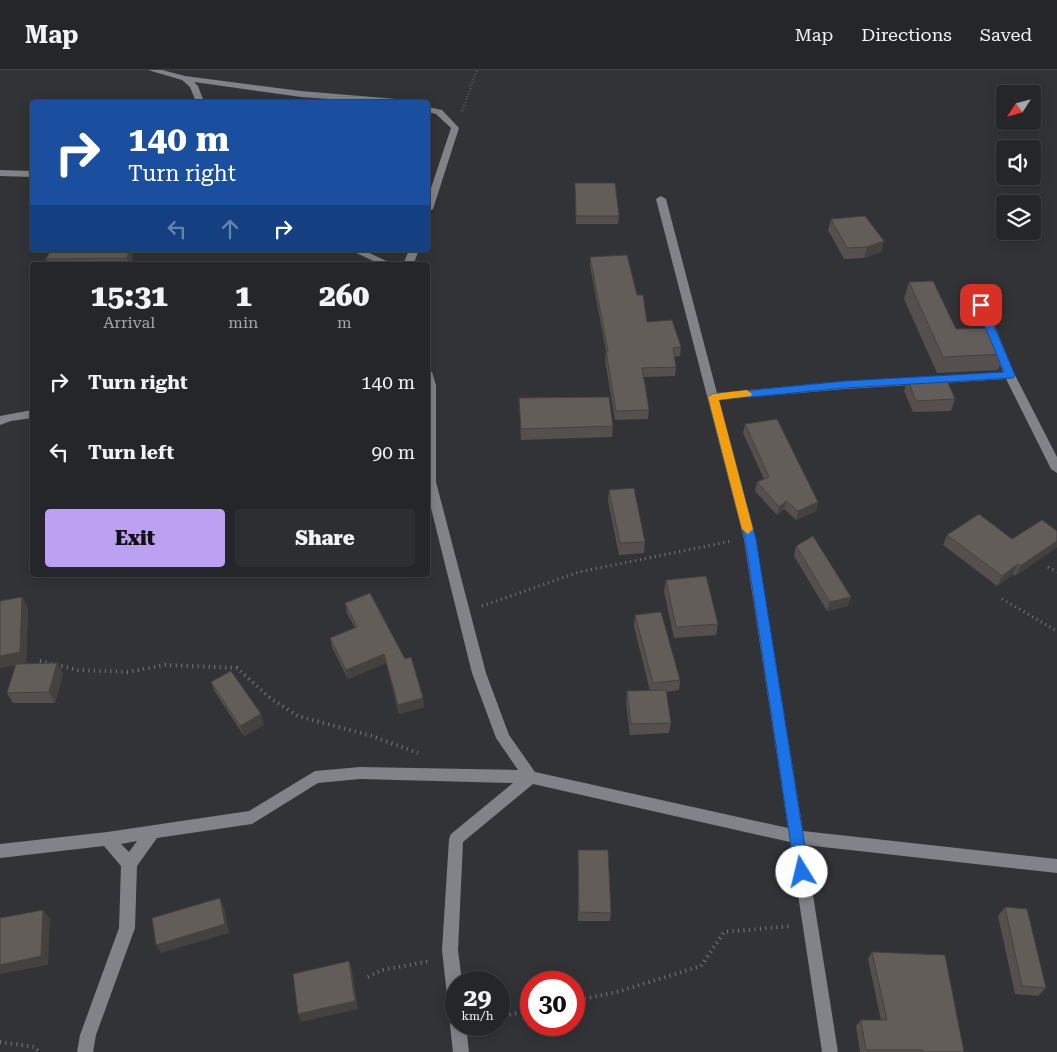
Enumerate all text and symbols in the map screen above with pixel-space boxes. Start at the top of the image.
text: Map [25,21,79,49]
text: Map [795,24,833,45]
text: Directions [861,24,952,45]
text: Saved [980,24,1032,45]
north arrow [996,85,1041,130]
map controls [996,85,1041,240]
text: 140 m [128,119,229,160]
icon: right [45,120,110,185]
button: sound [996,140,1041,185]
text: Turn right [128,161,236,186]
button: layers [996,195,1041,240]
icon: left [163,215,191,243]
icon: ahead [216,215,244,243]
icon: right [269,215,297,243]
text: 15:31 [91,278,168,313]
text: 1 [235,278,252,313]
text: 260 [319,278,369,313]
pin [960,284,1002,326]
icon: arrive [967,291,995,319]
text: Arrival [103,313,155,332]
text: min [228,313,258,332]
text: m [337,313,351,332]
icon: right [45,368,73,396]
text: Turn right [88,371,188,394]
text: 140 m [361,371,415,394]
icon: left [45,438,73,466]
text: Turn left [88,441,174,464]
text: 90 m [372,441,415,464]
button: Exit [45,509,225,567]
button: Share [235,509,415,567]
position arrow [775,845,827,897]
speed limit sign: 30 [520,971,585,1036]
text: 29 [463,983,492,1012]
text: km/h [461,1009,494,1023]

